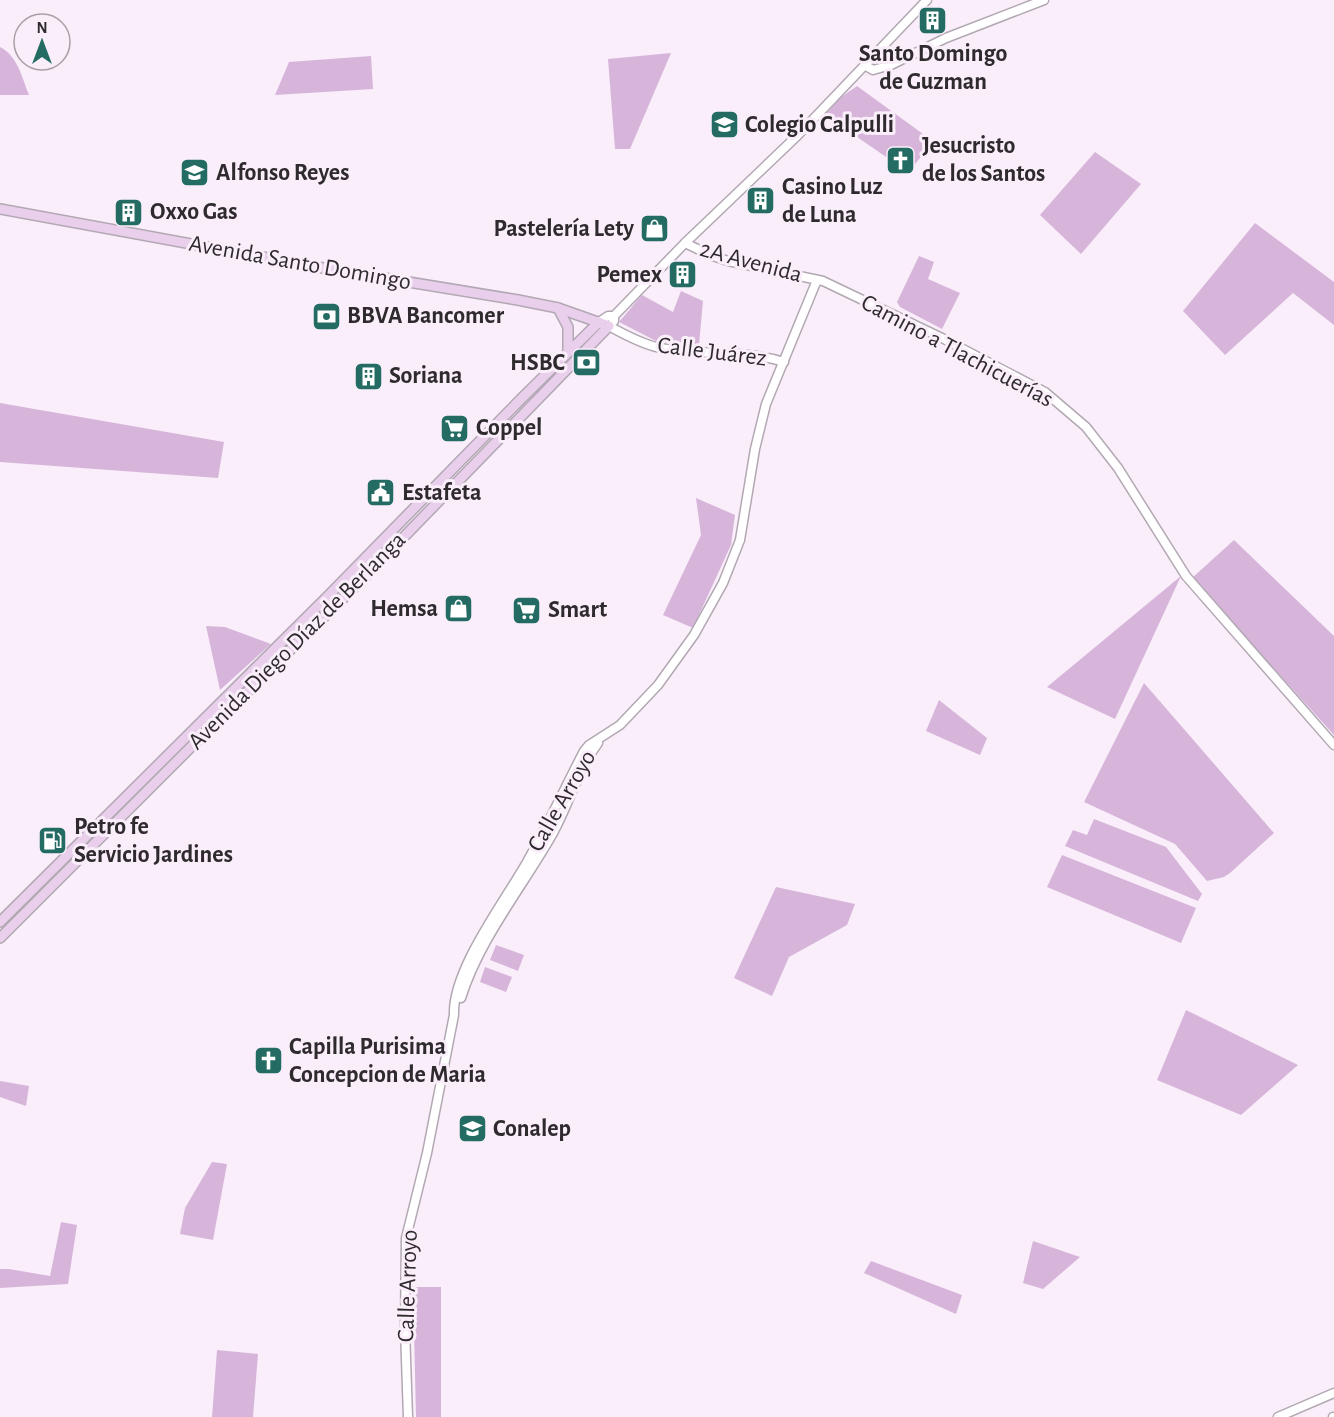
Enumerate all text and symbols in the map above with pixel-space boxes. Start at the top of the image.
building icon: Santo Domingo de Guzman [917,5,949,37]
north arrow [12,12,72,72]
text: N [36,20,48,36]
place label: Santo Domingo de Guzman [859,42,1007,94]
school or university icon: Colegio Calpulli [708,109,740,141]
place label: Colegio Calpulli [745,113,894,137]
place label: Jesucristo de los Santos [922,134,1045,186]
church icon: Jesucristo de los Santos [885,144,917,176]
school or university icon: Alfonso Reyes [179,157,211,189]
place label: Alfonso Reyes [216,161,349,185]
place label: Casino Luz de Luna [782,175,883,227]
building icon: Casino Luz de Luna [745,185,777,217]
building icon: Oxxo Gas [113,196,145,228]
place label: Oxxo Gas [150,200,238,224]
shop icon: Pastelería Lety [639,213,671,245]
place label: Pastelería Lety [494,217,634,241]
street label: Avenida Santo Domingo [187,232,413,294]
street label: 2A Avenida [697,237,805,287]
building icon: Pemex [667,259,699,291]
place label: Pemex [596,263,662,287]
street label: Camino a Tlachicuerías [857,290,1057,412]
bank icon: BBVA Bancomer [310,300,342,332]
place label: BBVA Bancomer [347,304,505,328]
street label: Calle Juárez [656,333,768,371]
bank icon: HSBC [570,347,602,379]
place label: HSBC [510,351,566,375]
building icon: Soriana [352,360,384,392]
place label: Soriana [389,364,463,388]
supermarket icon: Coppel [439,412,471,444]
place label: Coppel [476,416,542,440]
public building icon: Estafeta [365,477,397,509]
place label: Estafeta [402,481,482,505]
street label: Avenida Diego Díaz de Berlanga [184,528,410,754]
shop icon: Hemsa [443,593,475,625]
supermarket icon: Smart [511,594,543,626]
place label: Hemsa [370,597,438,621]
place label: Smart [548,598,607,622]
street label: Calle Arroyo [523,746,601,856]
place label: Petro fe Servicio Jardines [74,815,233,867]
fuel station icon: Petro fe Servicio Jardines [37,825,69,857]
place label: Capilla Purisima Concepcion de Maria [289,1035,486,1087]
church icon: Capilla Purisima Concepcion de Maria [252,1045,284,1077]
school or university icon: Conalep [456,1113,488,1145]
place label: Conalep [493,1117,571,1141]
street label: Calle Arroyo [394,1229,422,1343]

